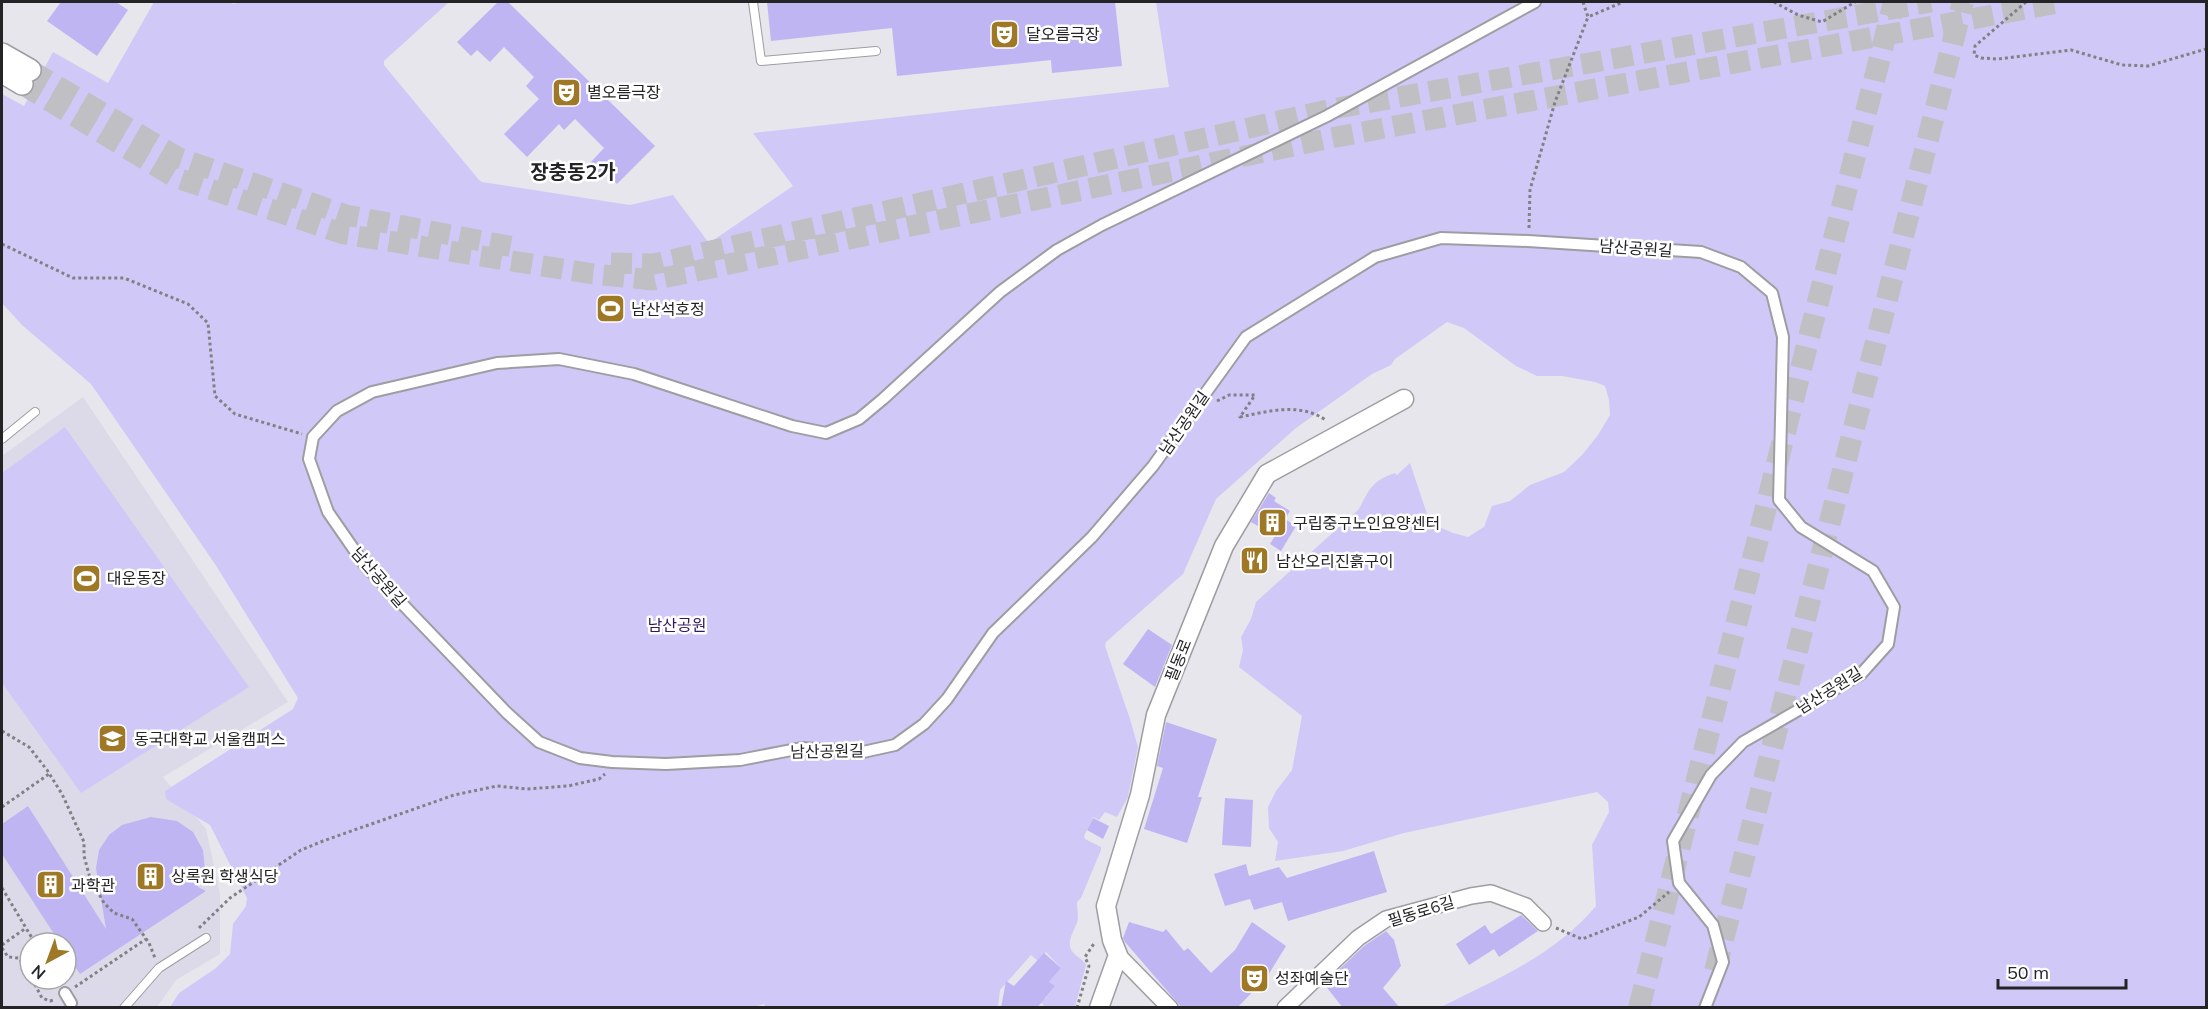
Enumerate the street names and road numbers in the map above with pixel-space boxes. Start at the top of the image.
street label: 남산공원길 [1599,235,1673,261]
street label: 남산공원길 [1155,387,1213,459]
street label: 남산공원길 [347,543,411,611]
street label: 필동로 [1160,636,1196,684]
street label: 남산공원길 [1792,662,1866,718]
street label: 남산공원길 [790,740,864,762]
street label: 필동로6길 [1385,891,1457,931]

